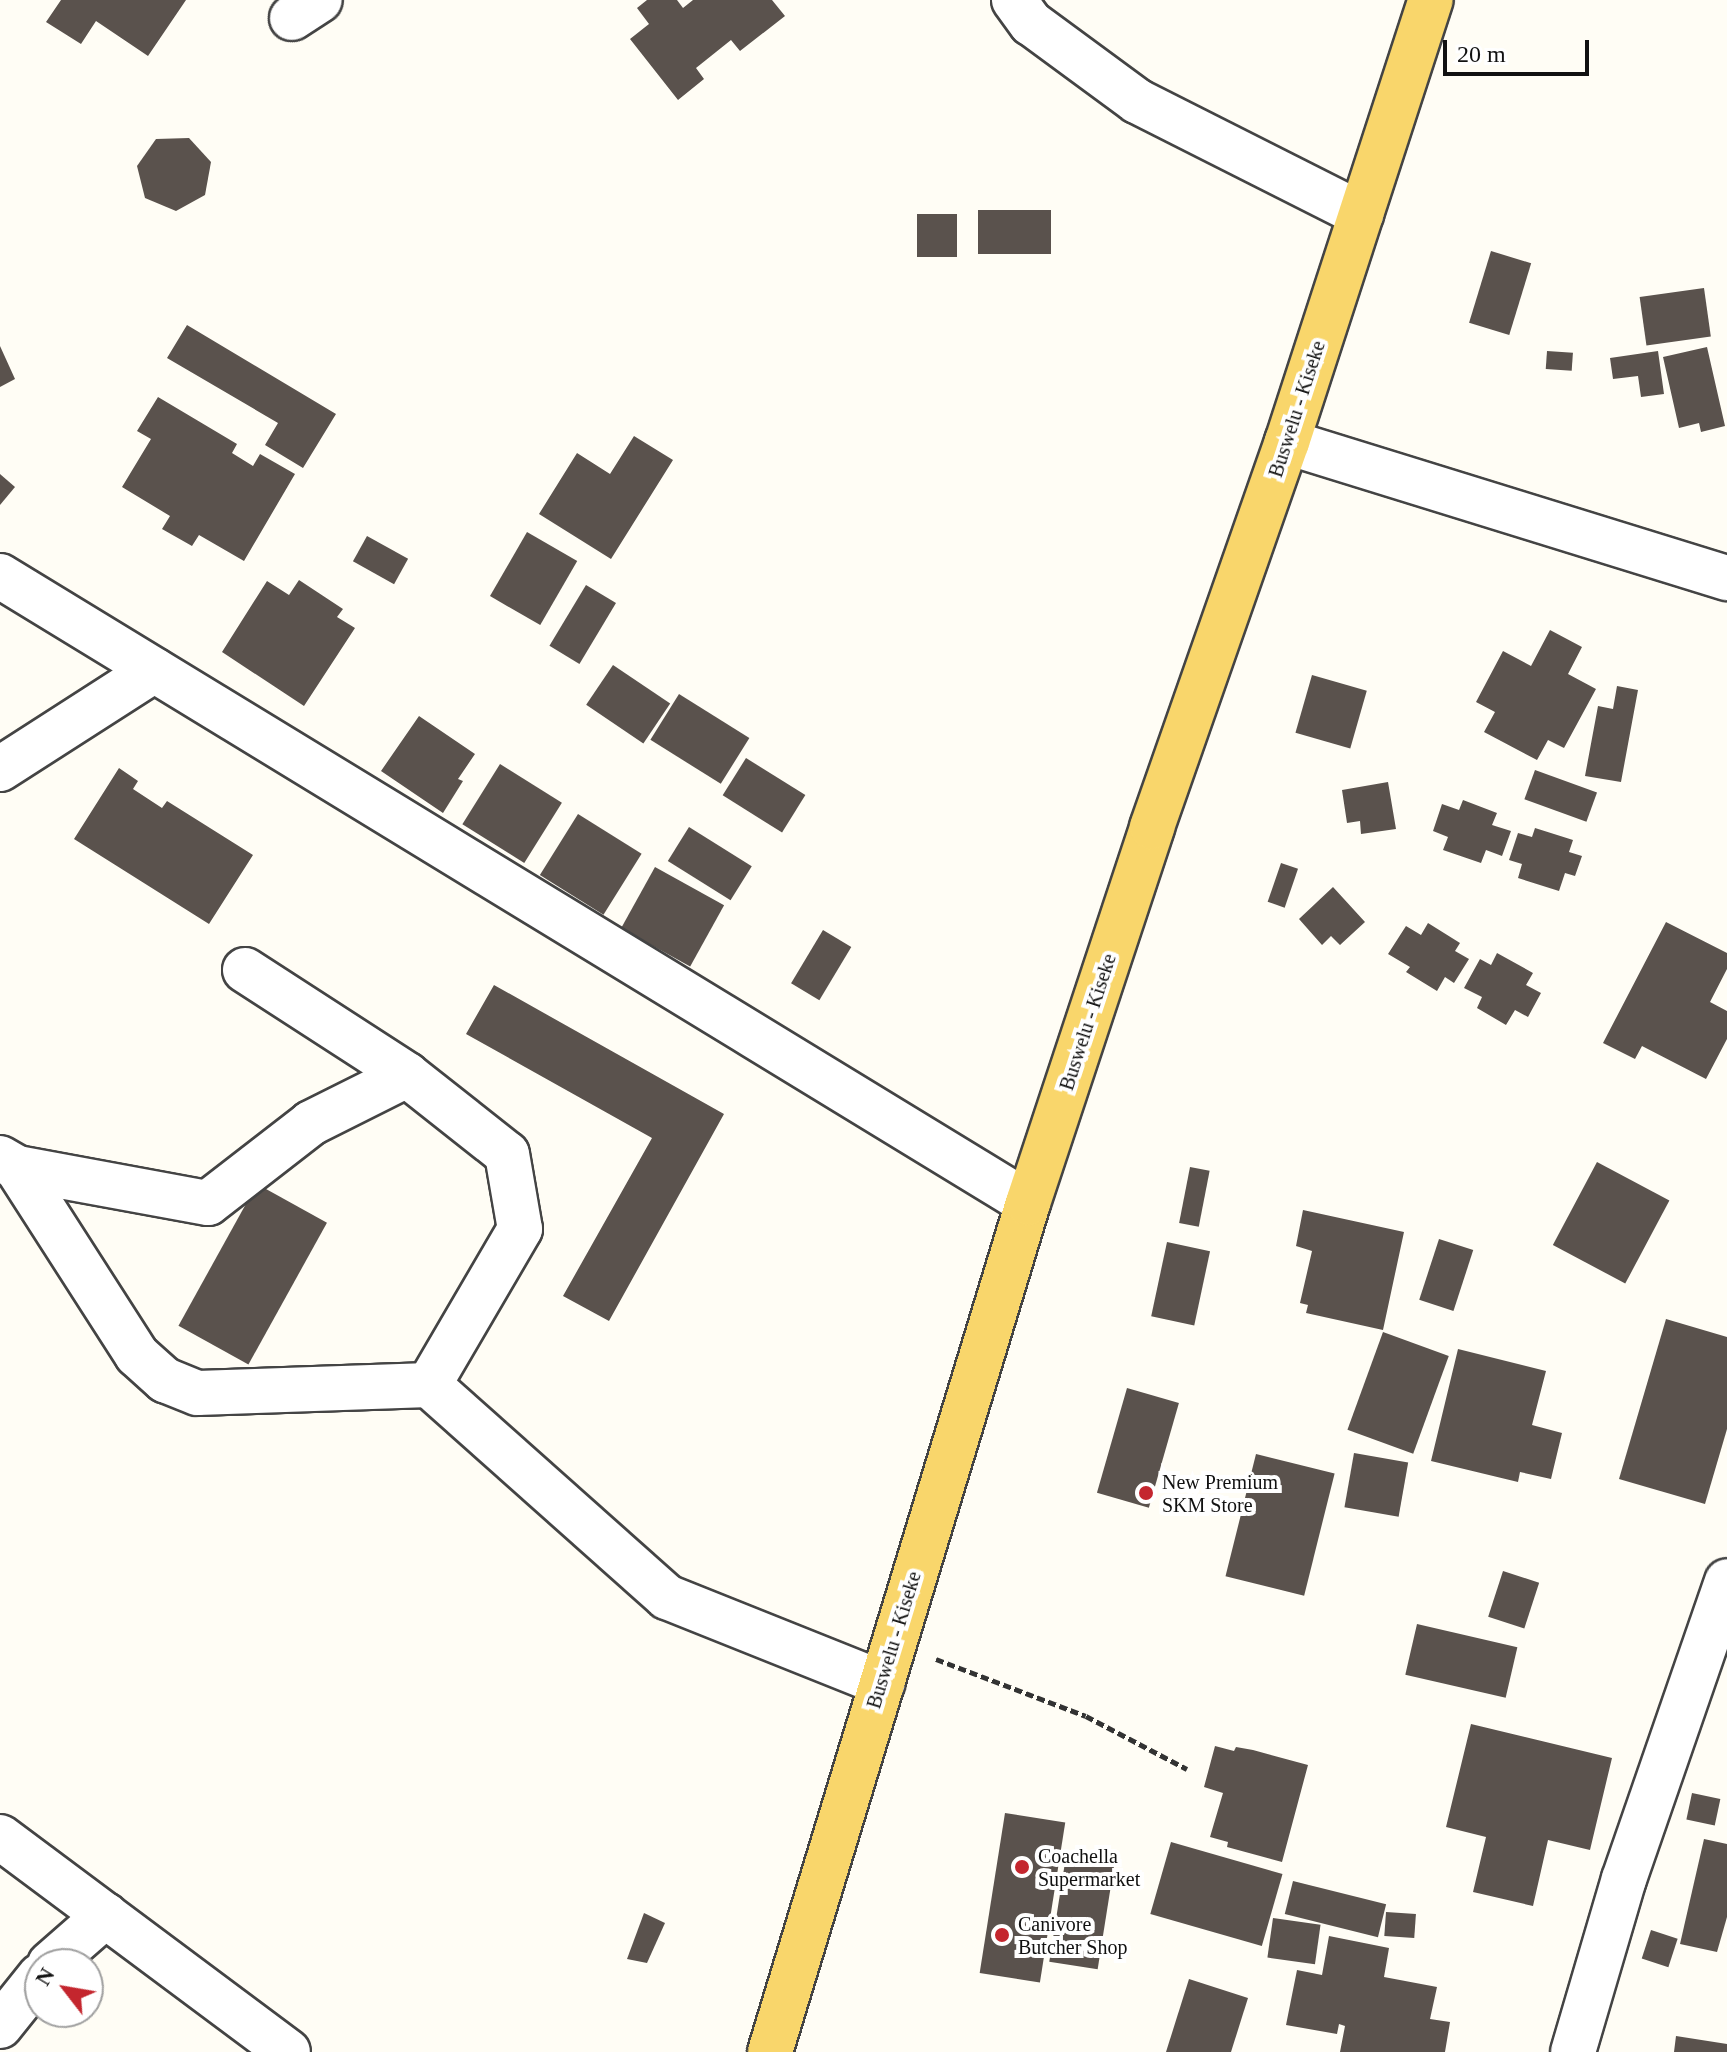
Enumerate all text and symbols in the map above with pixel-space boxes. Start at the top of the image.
scale bar [1447,24,1593,74]
text: 20 m [1457,41,1506,67]
street label: Buswelu - Kiseke [1264,338,1330,480]
street label: Buswelu - Kiseke [1055,951,1121,1093]
place label: New Premium SKM Store [1162,1470,1278,1517]
marker: New Premium SKM Store [1137,1484,1155,1502]
street label: Buswelu - Kiseke [862,1568,926,1712]
place label: Coachella Supermarket [1038,1844,1140,1891]
marker: Coachella Supermarket [1013,1858,1031,1876]
place label: Canivore Butcher Shop [1018,1912,1127,1959]
marker: Canivore Butcher Shop [993,1926,1011,1944]
north arrow [24,1948,104,2028]
text: N [30,1963,60,1990]

